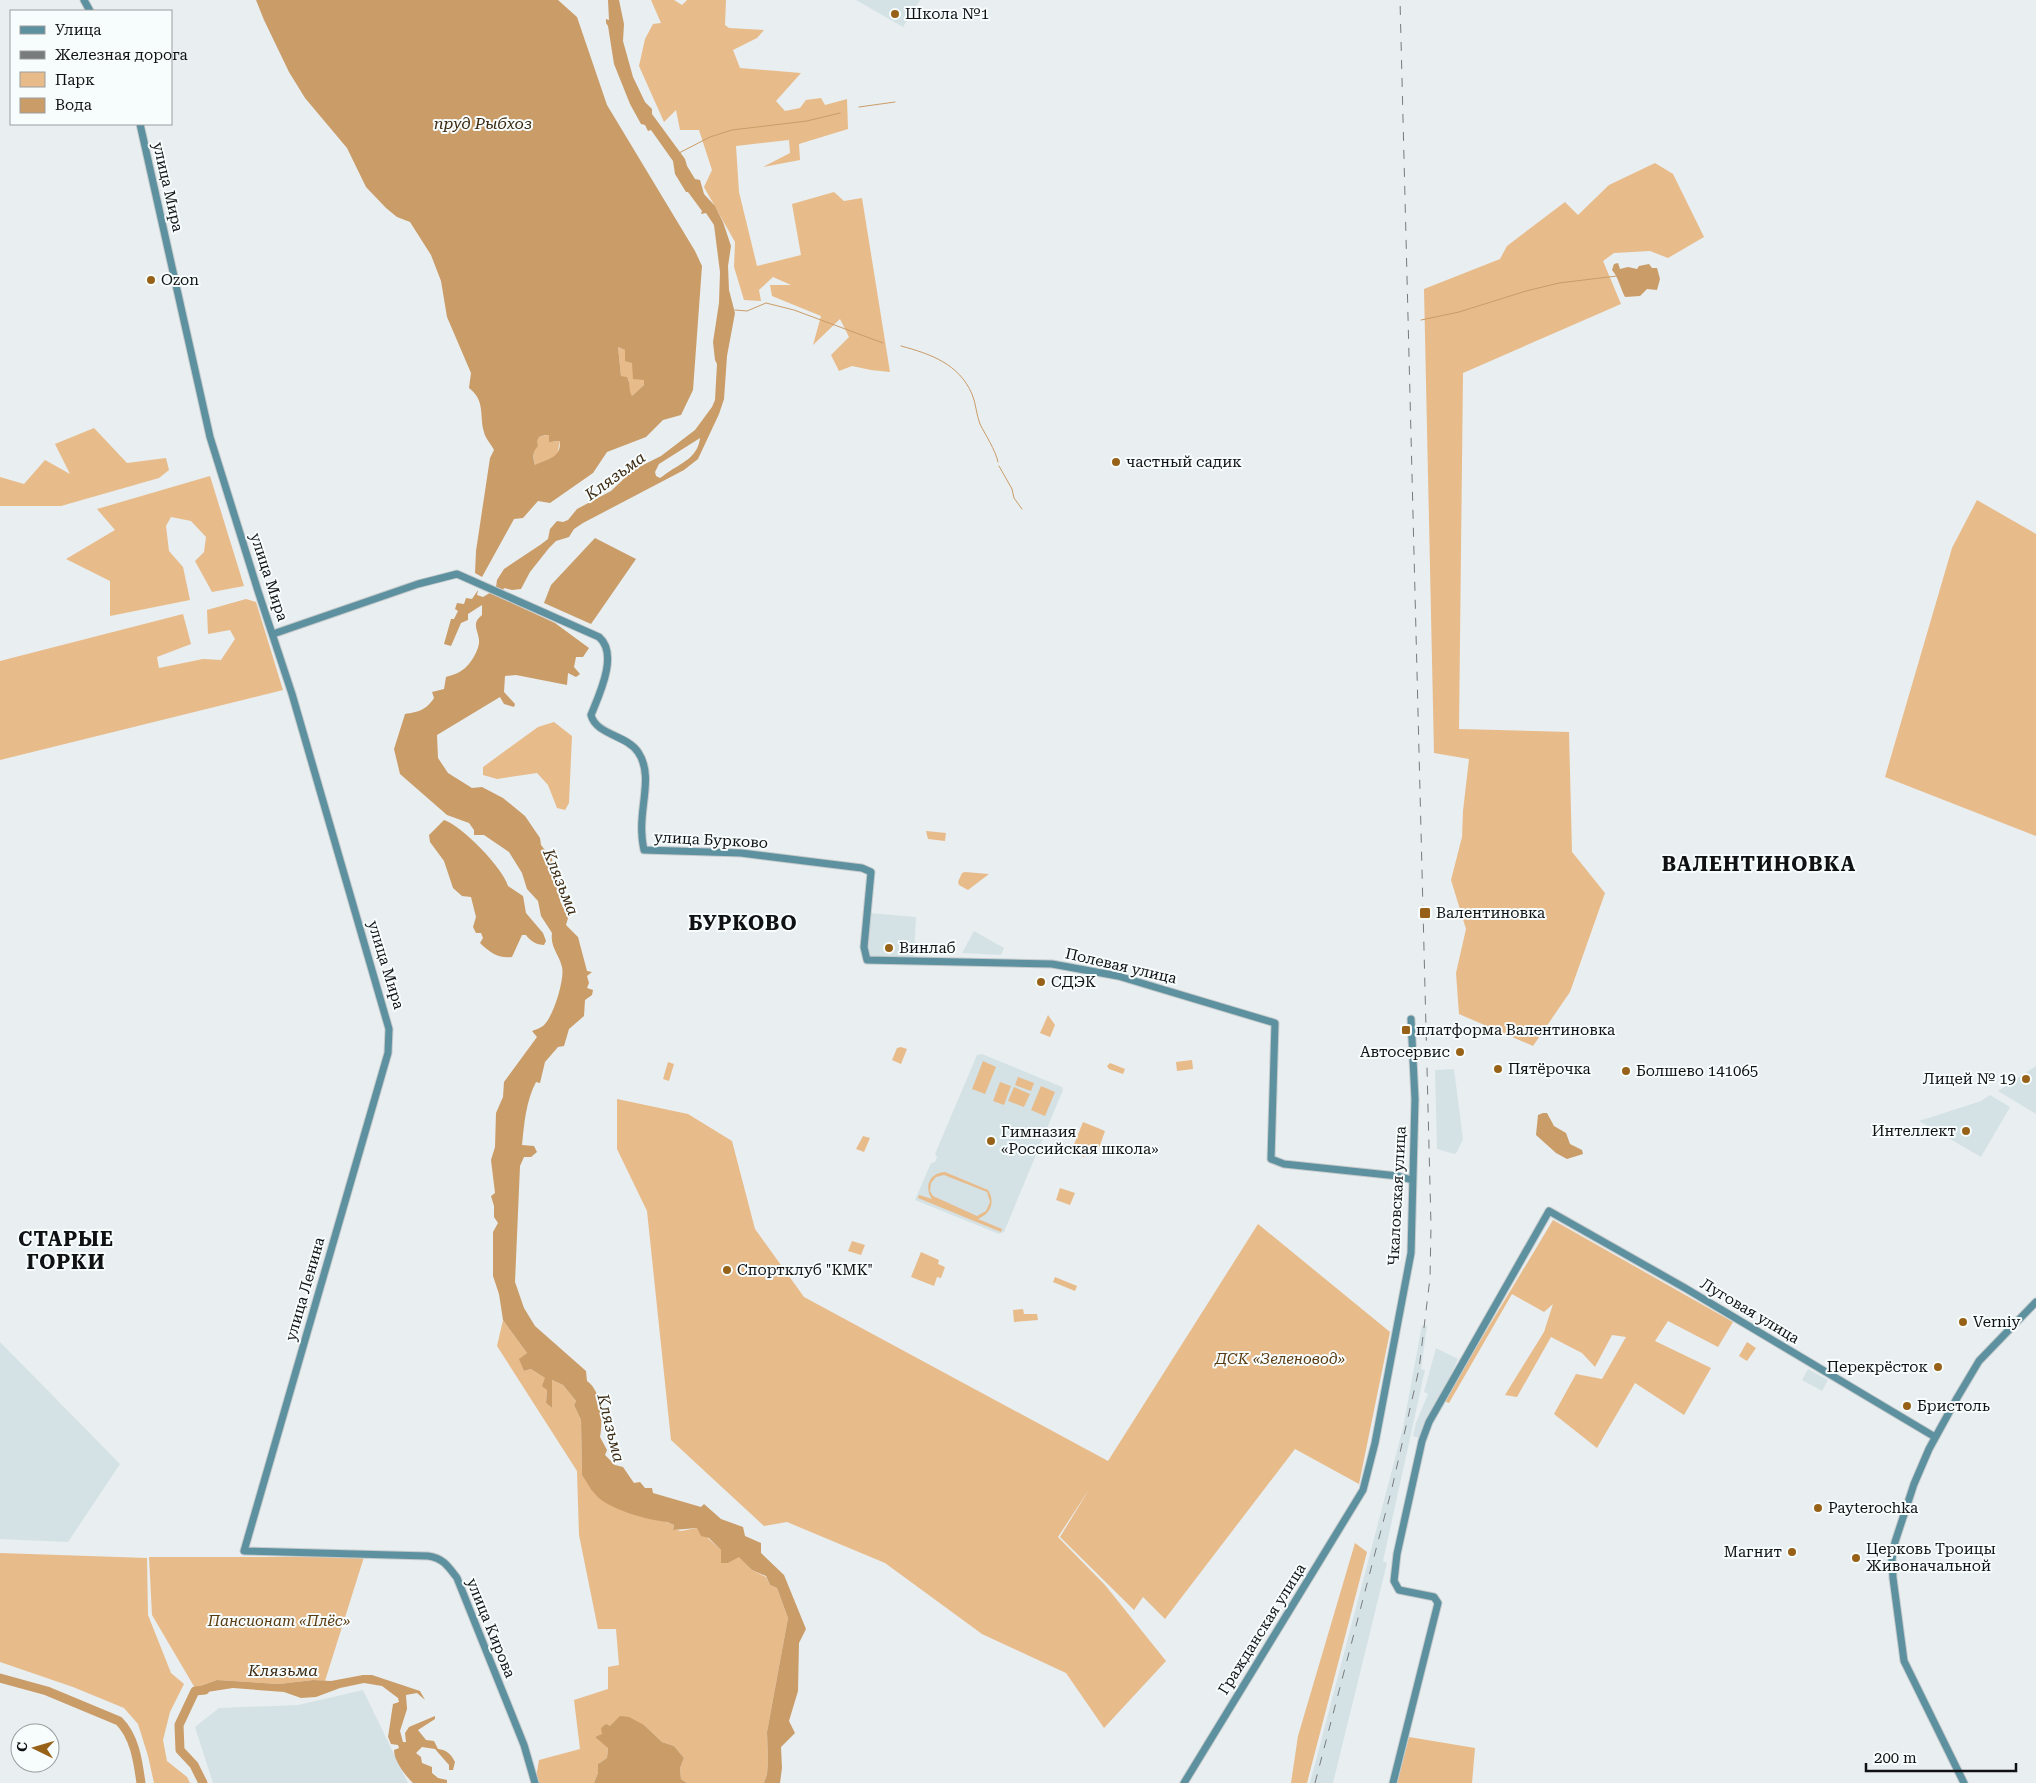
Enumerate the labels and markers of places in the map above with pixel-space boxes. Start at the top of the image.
place label: Школа №1 [905,5,989,23]
marker: Школа №1 [889,8,901,20]
place label: Ozon [161,271,199,289]
marker: Ozon [145,274,157,286]
place label: частный садик [1126,453,1242,471]
marker: частный садик [1110,456,1122,468]
place label: Валентиновка [1436,904,1545,922]
marker: Валентиновка [1418,906,1432,920]
place label: Винлаб [899,939,956,957]
marker: Винлаб [883,942,895,954]
place label: СДЭК [1051,973,1096,991]
marker: СДЭК [1035,976,1047,988]
place label: платформа Валентиновка [1416,1021,1615,1039]
marker: платформа Валентиновка [1400,1024,1412,1036]
place label: Автосервис [1360,1043,1450,1061]
marker: Автосервис [1454,1046,1466,1058]
place label: Пятёрочка [1508,1060,1591,1078]
place label: Болшево 141065 [1636,1062,1758,1080]
marker: Пятёрочка [1492,1063,1504,1075]
marker: Болшево 141065 [1620,1065,1632,1077]
place label: Лицей № 19 [1923,1070,2016,1088]
marker: Лицей № 19 [2020,1073,2032,1085]
place label: Интеллект [1872,1122,1956,1140]
place label: Гимназия «Российская школа» [1001,1123,1158,1158]
marker: Интеллект [1960,1125,1972,1137]
marker: Гимназия «Российская школа» [985,1135,997,1147]
place label: Спортклуб "КМК" [737,1261,873,1279]
marker: Спортклуб "КМК" [721,1264,733,1276]
place label: Verniy [1973,1313,2021,1331]
marker: Verniy [1957,1316,1969,1328]
place label: Перекрёсток [1827,1358,1928,1376]
marker: Перекрёсток [1932,1361,1944,1373]
place label: Бристоль [1917,1397,1990,1415]
marker: Бристоль [1901,1400,1913,1412]
place label: Payterochka [1828,1499,1918,1517]
marker: Payterochka [1812,1502,1824,1514]
place label: Церковь Троицы Живоначальной [1866,1540,1996,1575]
place label: Магнит [1724,1543,1782,1561]
marker: Магнит [1786,1546,1798,1558]
marker: Церковь Троицы Живоначальной [1850,1552,1862,1564]

